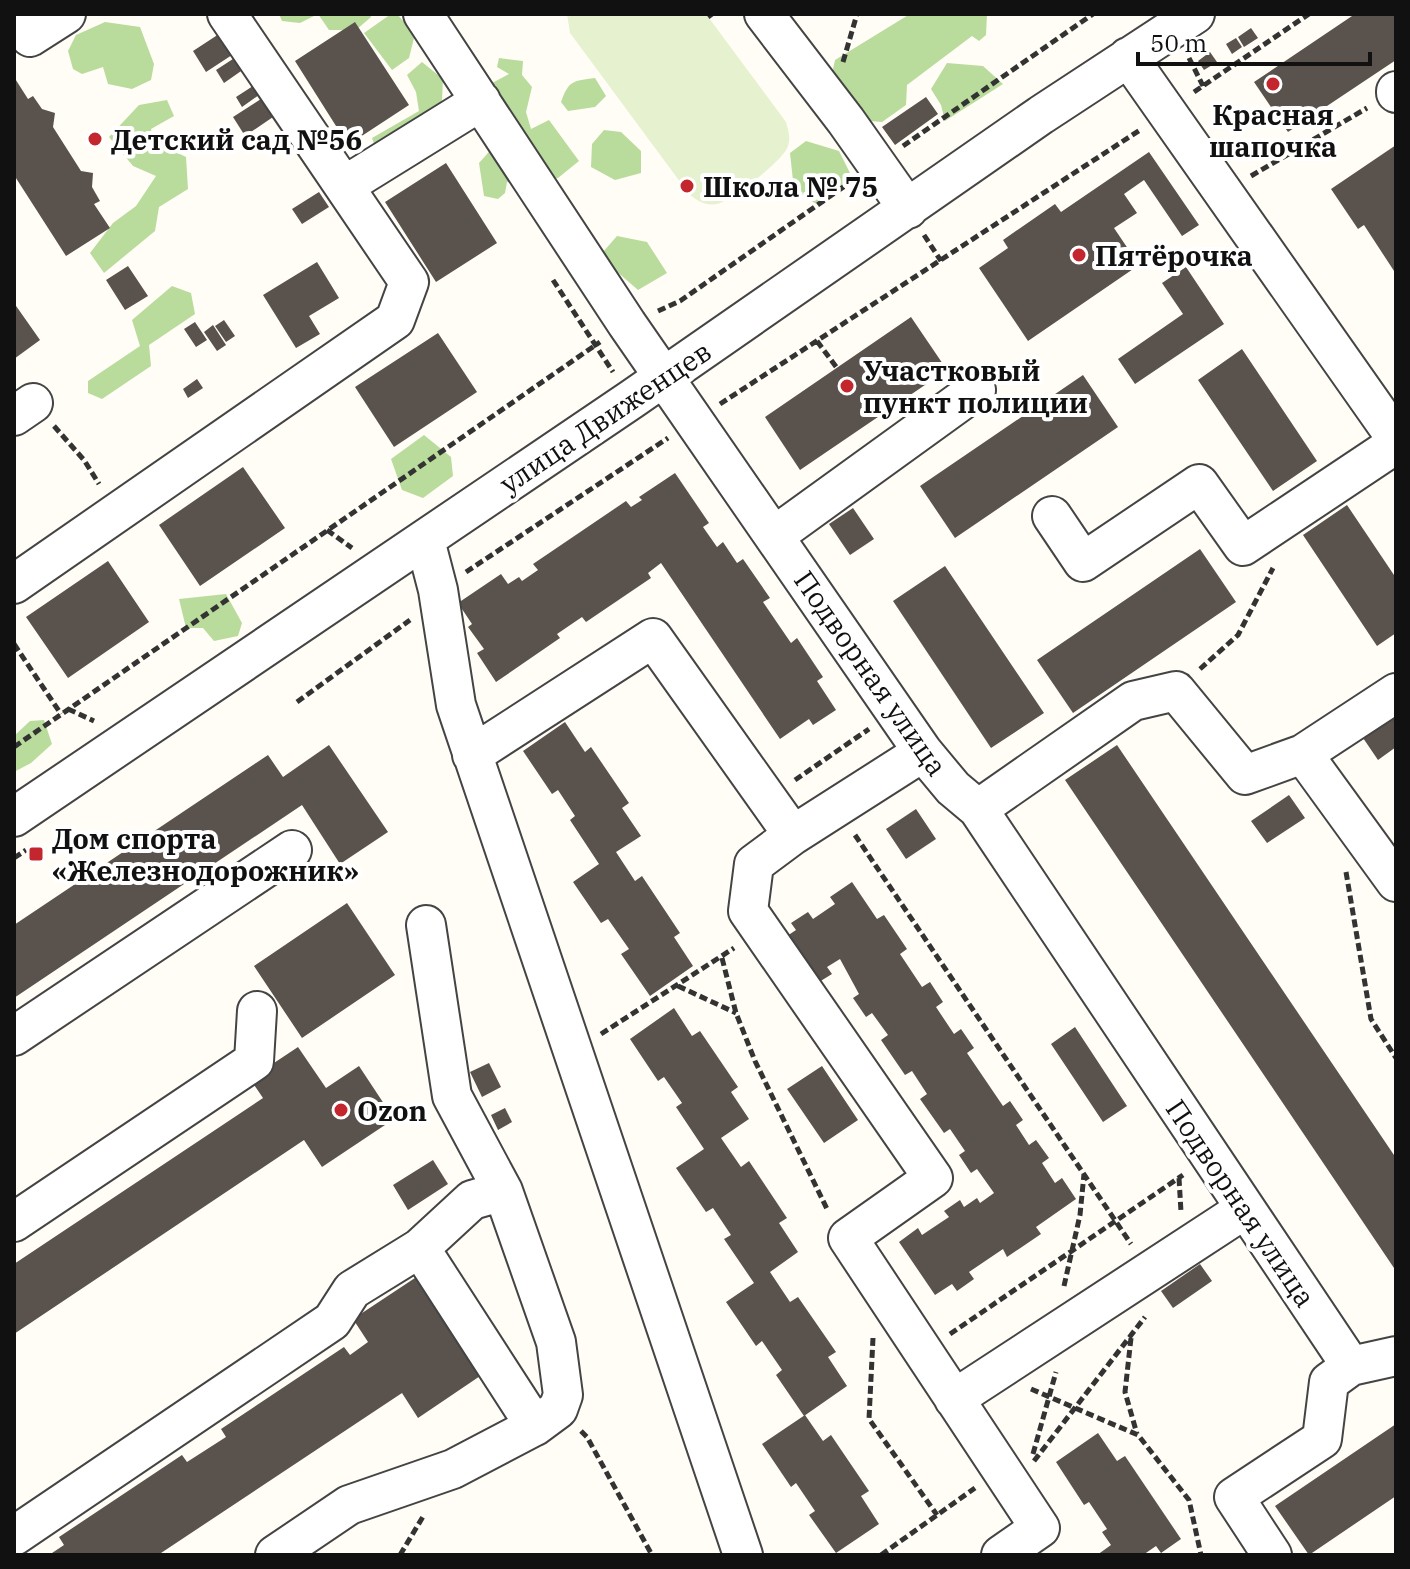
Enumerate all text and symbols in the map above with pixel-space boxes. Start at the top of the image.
scale bar [1138,16,1370,66]
text: 50 m [1150,27,1207,59]
marker: Красная шапочка [1264,75,1282,93]
place label: Красная шапочка [1209,96,1337,165]
place label: Детский сад №56 [111,121,362,158]
marker: Детский сад №56 [86,130,104,148]
place label: Школа № 75 [703,168,878,205]
marker: Школа № 75 [678,177,696,195]
place label: Пятёрочка [1095,237,1253,274]
marker: Пятёрочка [1070,246,1088,264]
street label: улица Движенцев [492,332,718,502]
place label: Участковый пункт полиции [863,352,1088,421]
marker: Участковый пункт полиции [838,377,856,395]
street label: Подворная улица [786,563,956,783]
place label: Дом спорта «Железнодорожник» [52,820,359,889]
marker: Дом спорта «Железнодорожник» [27,845,45,863]
place label: Ozon [357,1092,427,1129]
street label: Подворная улица [1158,1092,1324,1314]
marker: Ozon [332,1101,350,1119]

